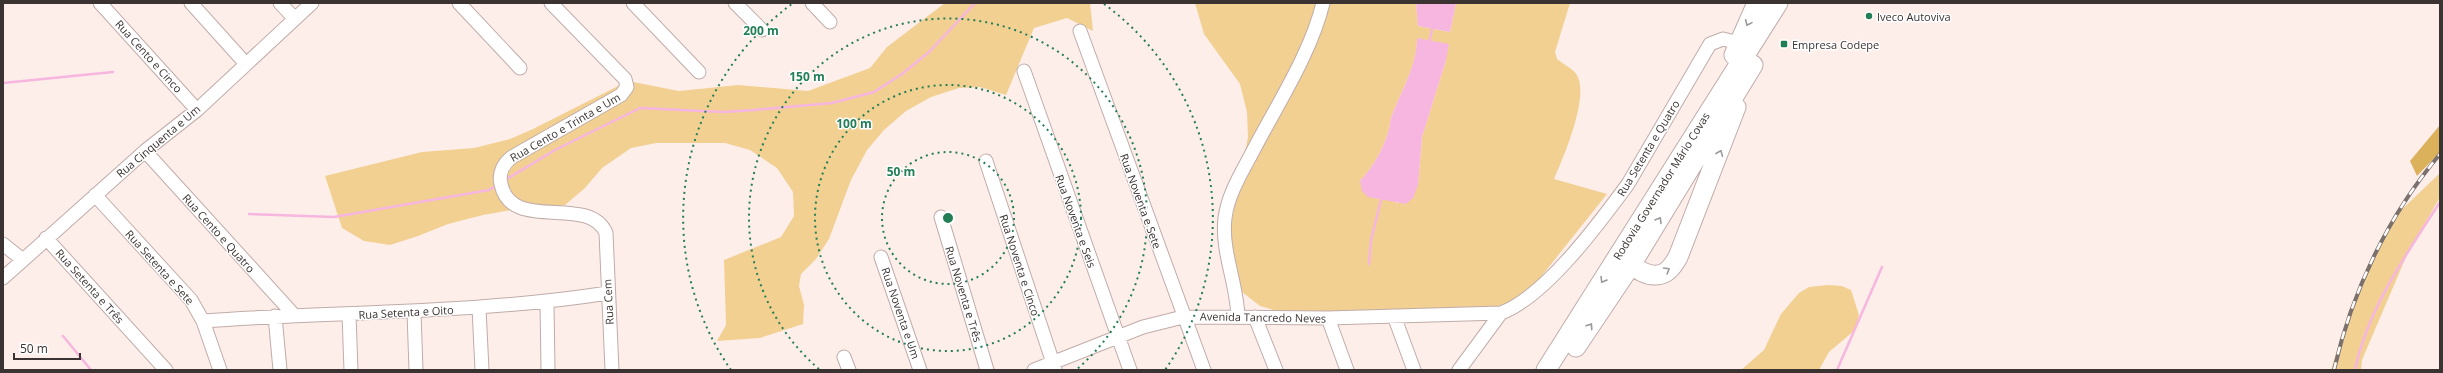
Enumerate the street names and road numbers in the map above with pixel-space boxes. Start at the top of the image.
street label: Rua Cento e Cinco [112,16,186,96]
street label: Rua Cento e Trinta e Um [507,89,623,165]
street label: Rua Setenta e Quatro [1613,97,1683,199]
street label: Rua Cinquenta e Um [113,101,203,181]
street label: Rodovia Governador Mário Covas [1609,109,1713,263]
street label: Rua Noventa e Sete [1117,151,1165,251]
street label: Rua Noventa e Seis [1052,172,1100,270]
street label: Rua Cento e Quatro [180,190,259,276]
street label: Rua Noventa e Cinco [996,212,1044,318]
street label: Rua Setenta e Sete [122,226,198,308]
street label: Rua Noventa e Três [942,244,986,344]
street label: Rua Setenta e Três [52,246,128,326]
street label: Rua Noventa e Um [878,265,924,361]
street label: Rua Cem [599,279,617,325]
street label: Rua Setenta e Oito [358,302,454,322]
street label: Avenida Tancredo Neves [1200,308,1326,326]

